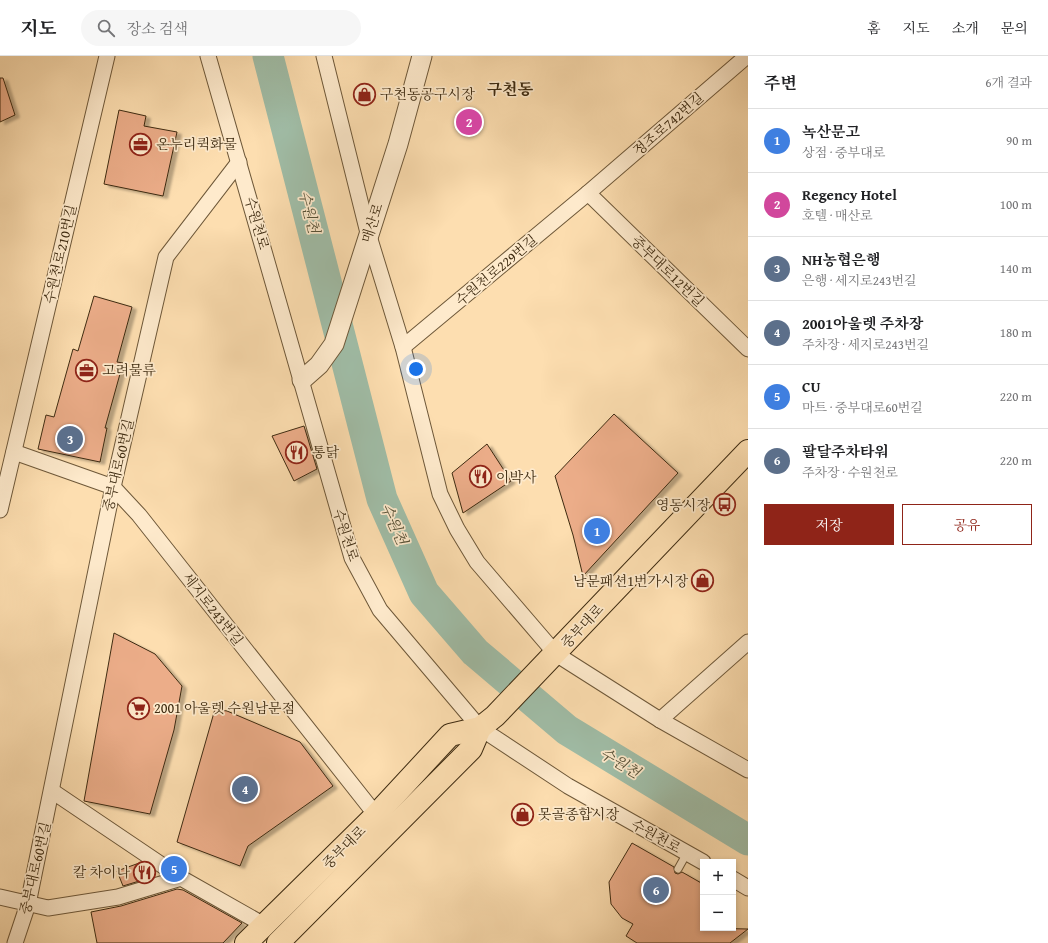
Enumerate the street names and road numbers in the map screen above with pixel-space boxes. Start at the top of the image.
street label: 정조로742번길 [628,88,708,160]
street label: 수원천로 [240,194,274,252]
street label: 매산로 [356,200,388,245]
street label: 수원천로210번길 [39,202,81,306]
street label: 수원천로229번길 [451,230,541,310]
street label: 중부대로12번길 [627,231,709,311]
street label: 중부대로60번길 [98,417,138,513]
street label: 수원천로 [328,506,364,564]
street label: 세지로243번길 [178,568,248,650]
street label: 중부대로 [556,599,608,653]
street label: 수원천로 [627,814,685,858]
street label: 중부대로60번길 [15,820,55,916]
street label: 중부대로 [318,820,371,873]

